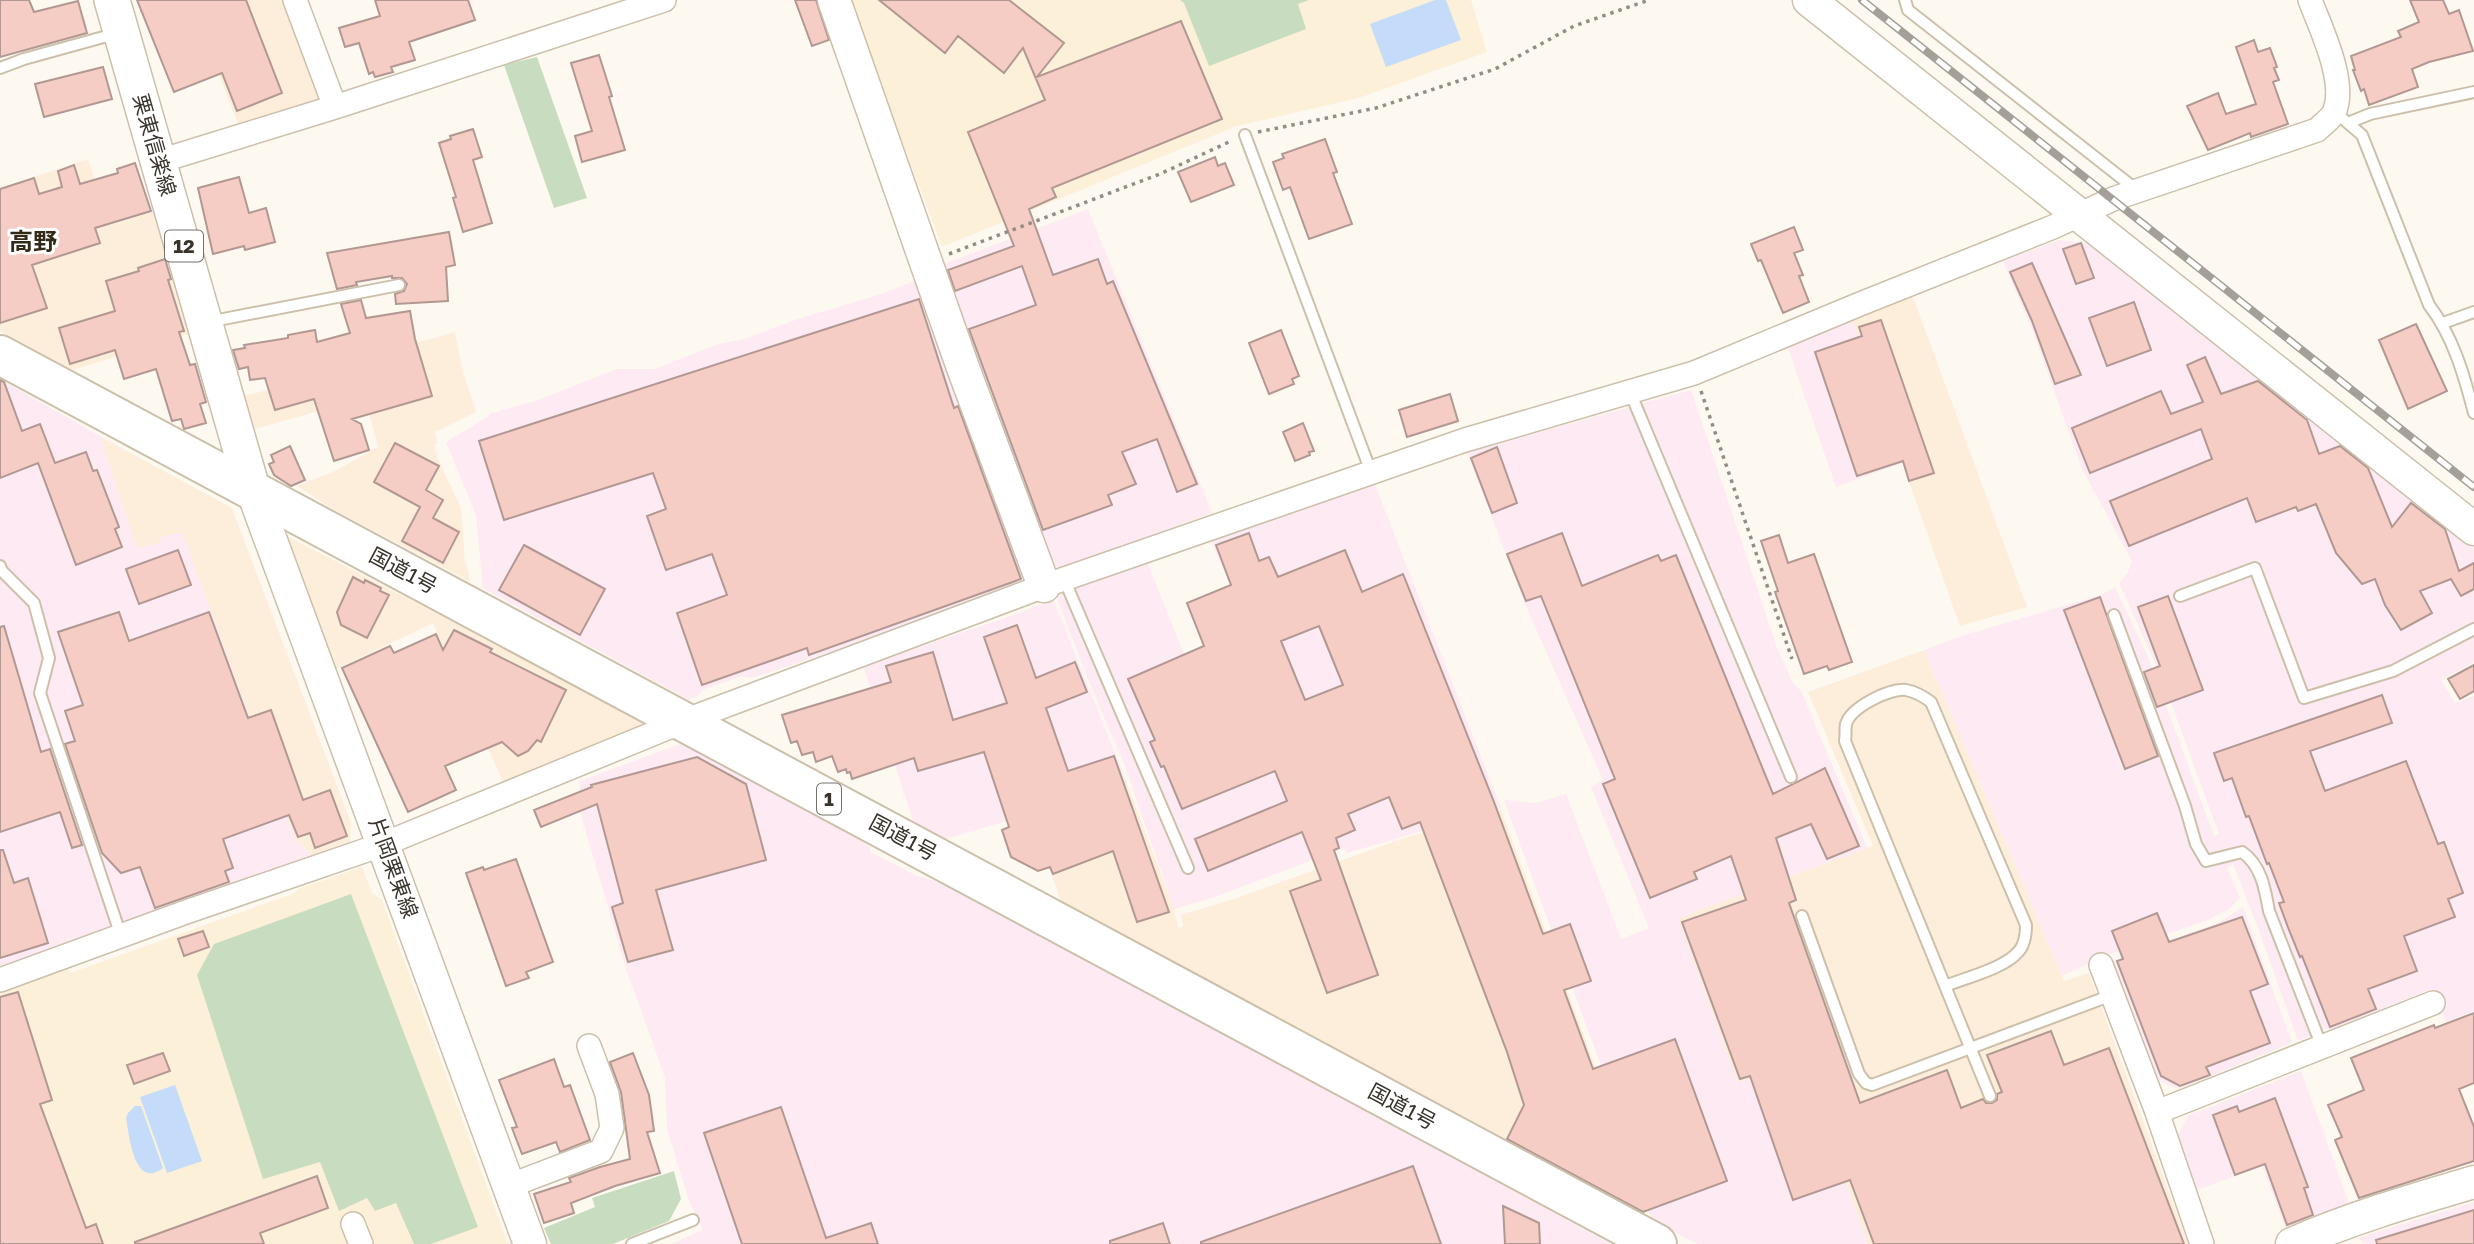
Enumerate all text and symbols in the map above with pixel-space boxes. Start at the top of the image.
street label: 栗東信楽線 [128,91,182,199]
district label: 高野 [9,226,57,255]
road number: 12 [165,230,203,262]
street label: 国道1号 [365,541,442,599]
road number: 1 [817,784,841,814]
street label: 国道1号 [865,808,942,866]
street label: 片岡栗東線 [364,814,424,921]
street label: 国道1号 [1364,1077,1441,1135]

